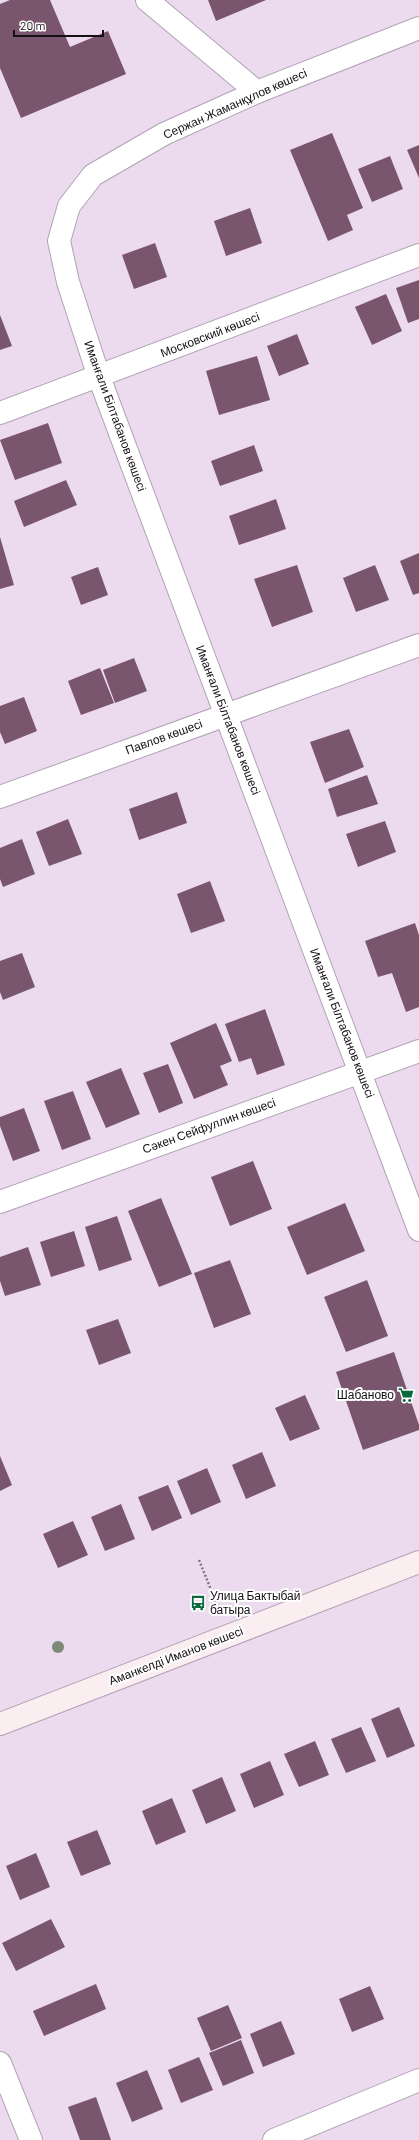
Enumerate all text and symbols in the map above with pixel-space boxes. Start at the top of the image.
scale bar [14,12,103,38]
text: 20 m [20,18,46,32]
street label: Сержан Жаманқұлов көшесі [161,65,309,142]
street label: Московский көшесі [158,309,261,359]
street label: Иманғали Білтабанов көшесі [82,338,150,493]
street label: Иманғали Білтабанов көшесі [194,643,264,796]
street label: Павлов көшесі [123,716,204,756]
street label: Иманғали Білтабанов көшесі [308,946,378,1099]
street label: Сәкен Сейфуллин көшесі [140,1094,277,1157]
supermarket icon: Шабаново [397,1386,415,1404]
place label: Шабаново [337,1387,394,1401]
place label: Улица Бактыбай батыра [210,1588,301,1617]
bus stop icon: Улица Бактыбай батыра [189,1594,207,1612]
street label: Аманкелді Иманов көшесі [106,1623,245,1688]

